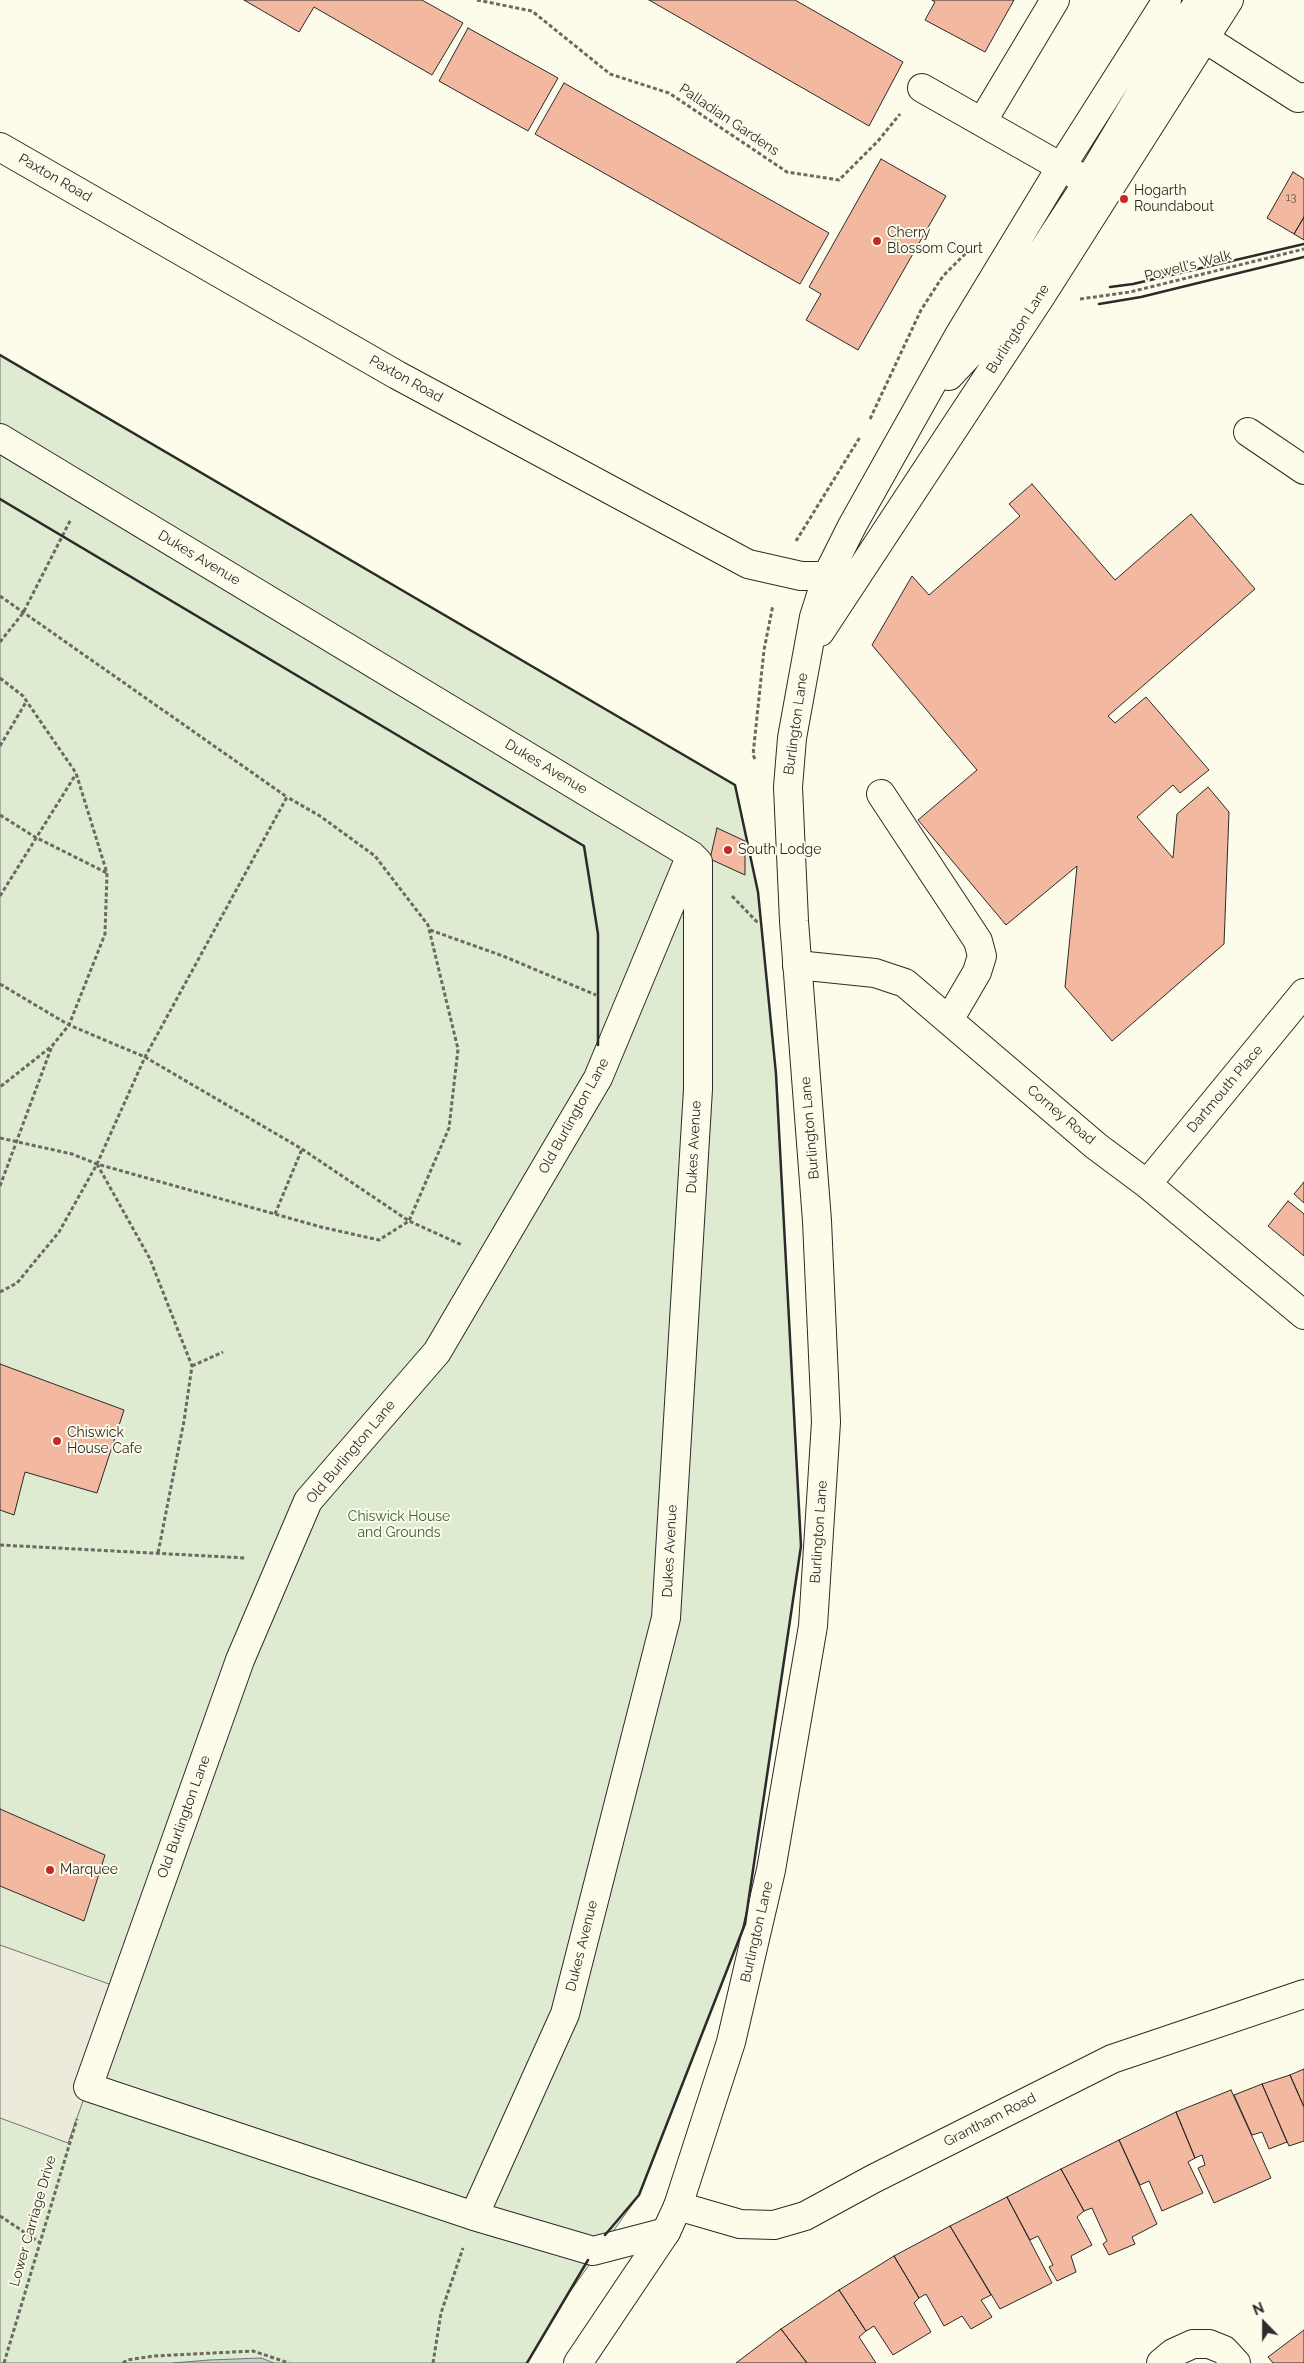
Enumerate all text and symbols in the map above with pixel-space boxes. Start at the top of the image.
street label: Palladian Gardens [676,80,782,160]
street label: Paxton Road [15,150,95,206]
place label: Hogarth Roundabout [1134,183,1214,216]
house number: 13 [1286,191,1296,205]
marker: Hogarth Roundabout [1118,193,1130,205]
place label: Cherry Blossom Court [887,225,983,258]
marker: Cherry Blossom Court [871,235,883,247]
street label: Powell's Walk [1143,247,1233,285]
street label: Burlington Lane [983,281,1053,377]
street label: Paxton Road [366,352,446,406]
street label: Dukes Avenue [155,527,243,589]
street label: Burlington Lane [781,672,811,776]
street label: Dukes Avenue [502,736,590,798]
place label: South Lodge [738,842,821,858]
marker: South Lodge [722,844,734,856]
street label: Dartmouth Place [1183,1042,1267,1136]
street label: Old Burlington Lane [535,1055,613,1177]
street label: Burlington Lane [797,1076,823,1180]
street label: Corney Road [1024,1082,1098,1148]
street label: Dukes Avenue [683,1100,705,1194]
street label: Old Burlington Lane [303,1397,399,1507]
place label: Chiswick House Cafe [67,1425,142,1458]
marker: Chiswick House Cafe [51,1435,63,1447]
street label: Burlington Lane [807,1480,831,1584]
street label: Dukes Avenue [659,1504,681,1598]
park label: Chiswick House and Grounds [348,1509,450,1541]
street label: Old Burlington Lane [154,1753,214,1881]
place label: Marquee [60,1862,118,1878]
marker: Marquee [44,1864,56,1876]
street label: Burlington Lane [737,1880,777,1984]
street label: Dukes Avenue [563,1899,601,1993]
street label: Grantham Road [941,2090,1039,2150]
street label: Lower Carriage Drive [6,2154,60,2288]
north arrow [1239,2298,1289,2348]
text: N [1250,2300,1266,2319]

